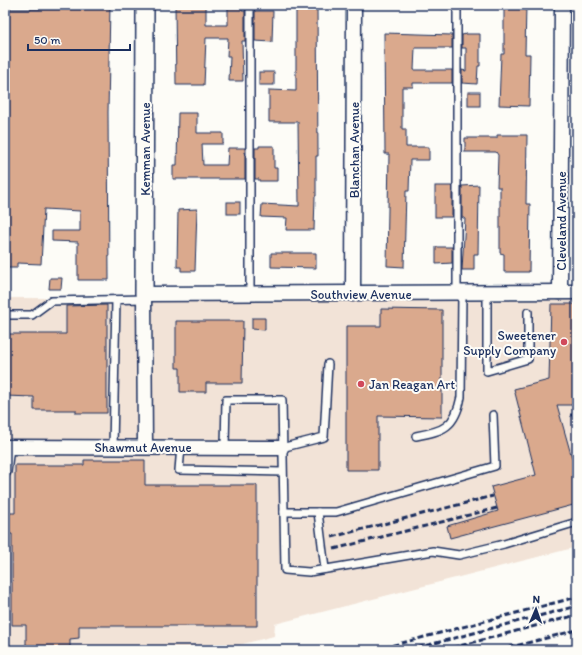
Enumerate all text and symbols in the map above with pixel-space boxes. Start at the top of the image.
scale bar [28,26,130,52]
text: 50 m [34,33,60,47]
street label: Kemman Avenue [138,102,153,196]
street label: Blanchan Avenue [347,102,362,198]
street label: Cleveland Avenue [554,171,569,271]
street label: Southview Avenue [310,287,412,302]
place label: Sweetener Supply Company [463,328,557,358]
marker: Sweetener Supply Company [559,337,569,347]
place label: Jan Reagan Art [369,377,455,392]
marker: Jan Reagan Art [356,379,366,389]
street label: Shawmut Avenue [94,440,192,455]
north arrow [516,589,556,629]
text: N [532,593,540,606]

